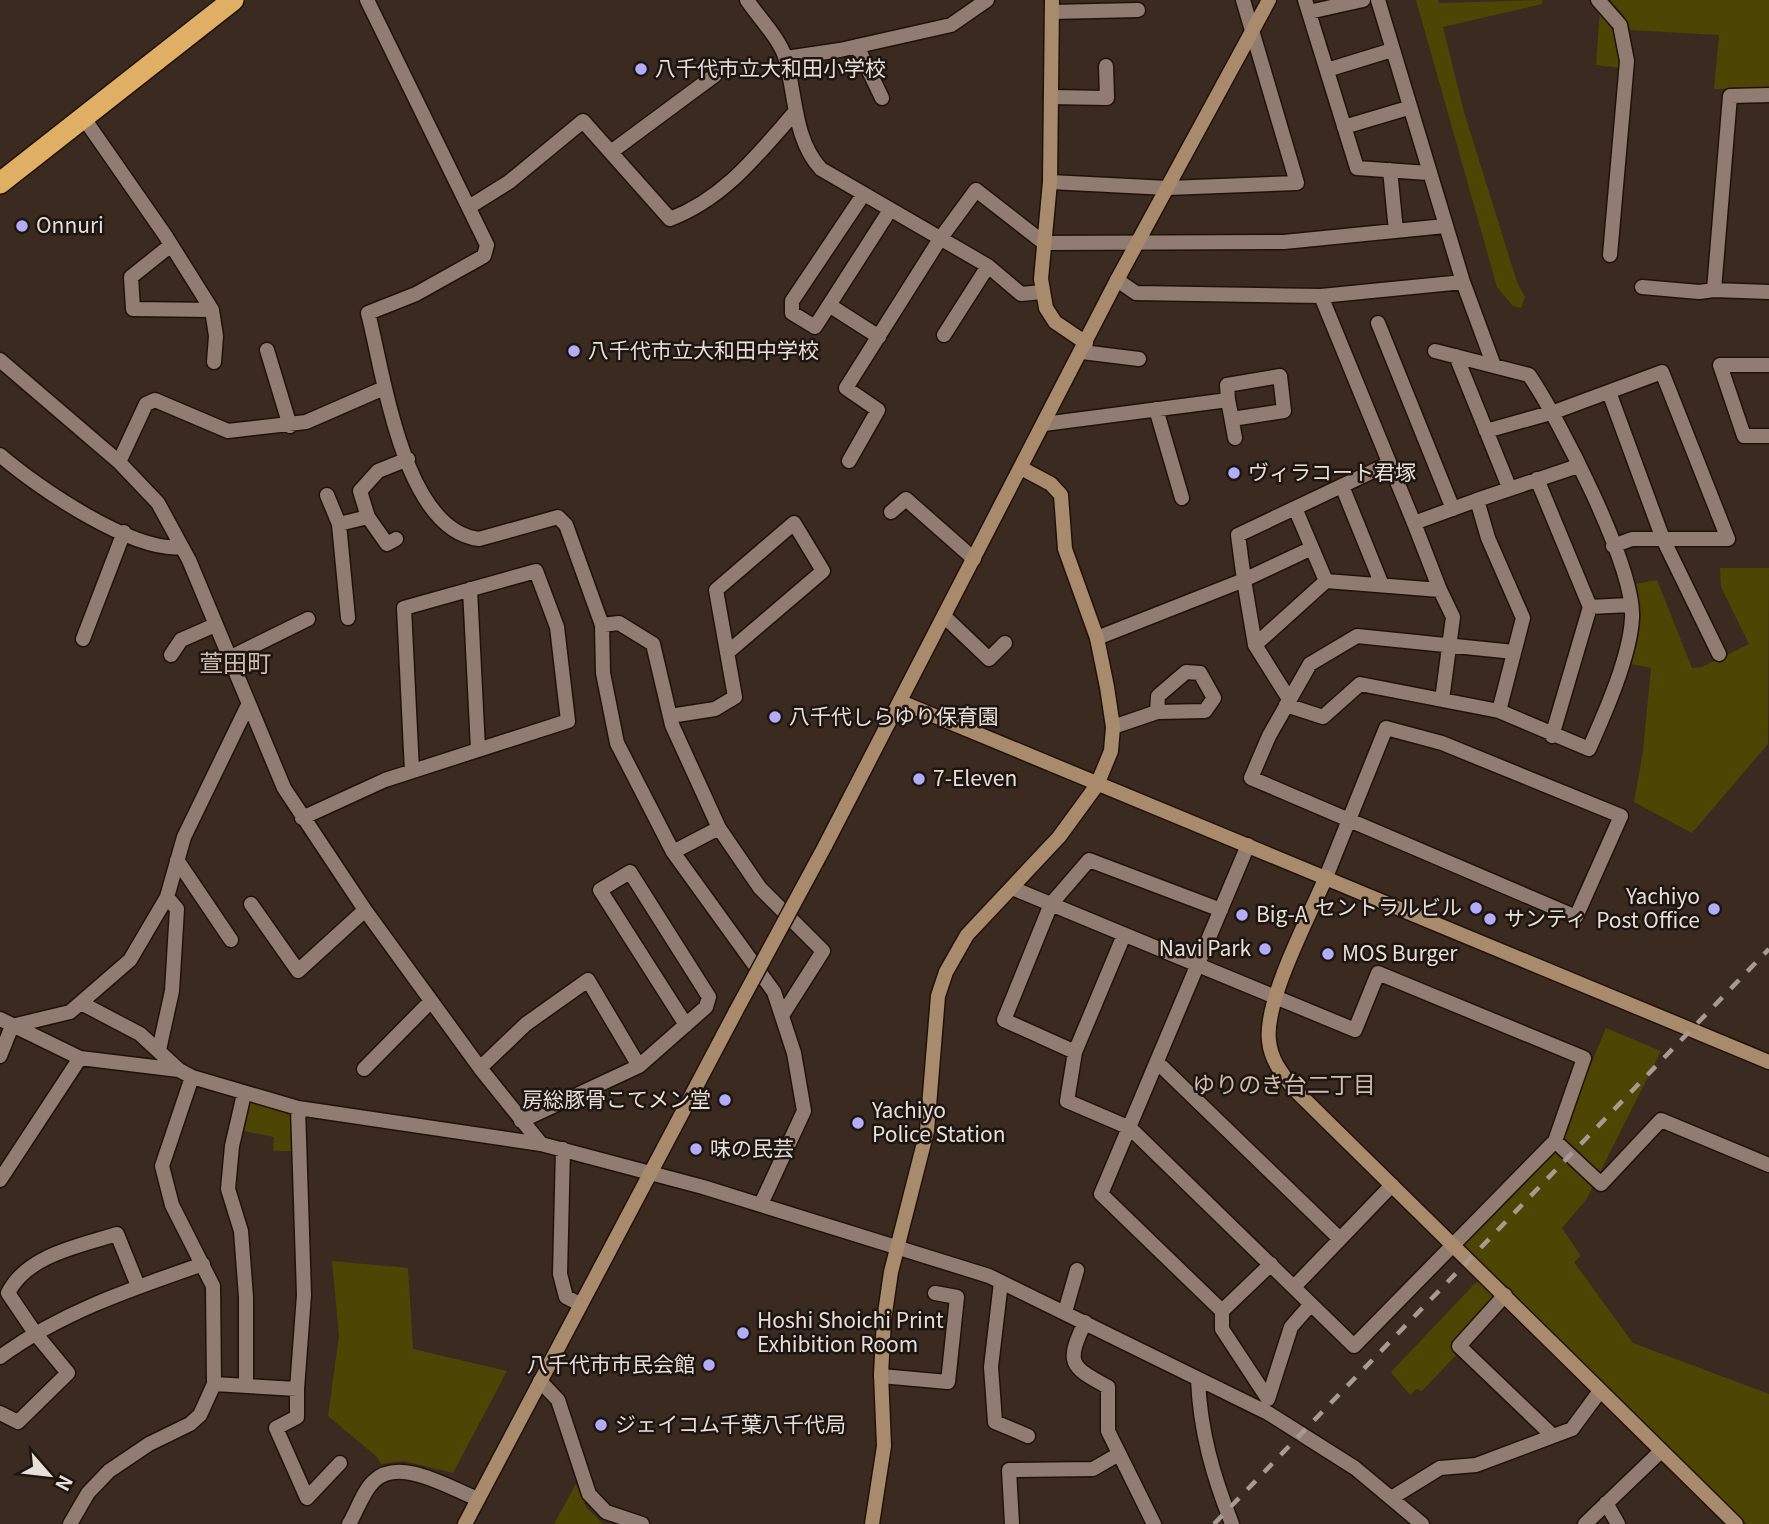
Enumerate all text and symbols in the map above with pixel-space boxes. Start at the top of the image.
place label: 八千代市立大和田小学校 [655,52,886,82]
marker: 八千代市立大和田小学校 [633,61,649,77]
place label: Onnuri [36,209,104,239]
marker: Onnuri [14,218,30,234]
place label: 八千代市立大和田中学校 [588,334,819,364]
marker: 八千代市立大和田中学校 [566,343,582,359]
place label: ヴィラコート君塚 [1248,456,1416,486]
marker: ヴィラコート君塚 [1226,465,1242,481]
district label: 萱田町 [199,644,271,679]
place label: 八千代しらゆり保育園 [789,700,999,730]
marker: 八千代しらゆり保育園 [767,709,783,725]
place label: 7-Eleven [933,762,1017,792]
marker: 7-Eleven [911,771,927,787]
place label: Yachiyo Post Office [1596,880,1700,934]
place label: セントラルビル [1315,891,1462,921]
place label: Big-A [1256,898,1308,928]
marker: セントラルビル [1468,900,1484,916]
marker: Yachiyo Post Office [1706,901,1722,917]
place label: サンティ [1504,902,1587,932]
marker: Big-A [1234,907,1250,923]
marker: サンティ [1482,911,1498,927]
place label: Navi Park [1159,932,1251,962]
place label: MOS Burger [1342,937,1458,967]
marker: Navi Park [1257,941,1273,957]
marker: MOS Burger [1320,946,1336,962]
district label: ゆりのき台二丁目 [1192,1066,1376,1100]
place label: 房総豚骨こてメン堂 [522,1083,711,1113]
marker: 房総豚骨こてメン堂 [717,1092,733,1108]
place label: Yachiyo Police Station [871,1094,1006,1148]
marker: Yachiyo Police Station [850,1115,866,1131]
place label: 味の民芸 [710,1132,794,1162]
marker: 味の民芸 [688,1141,704,1157]
place label: Hoshi Shoichi Print Exhibition Room [757,1304,944,1358]
marker: Hoshi Shoichi Print Exhibition Room [735,1325,751,1341]
place label: 八千代市市民会館 [527,1348,695,1378]
marker: 八千代市市民会館 [701,1357,717,1373]
place label: ジェイコム千葉八千代局 [615,1408,846,1438]
marker: ジェイコム千葉八千代局 [593,1417,609,1433]
north arrow [14,1440,84,1510]
text: N [50,1471,81,1496]

